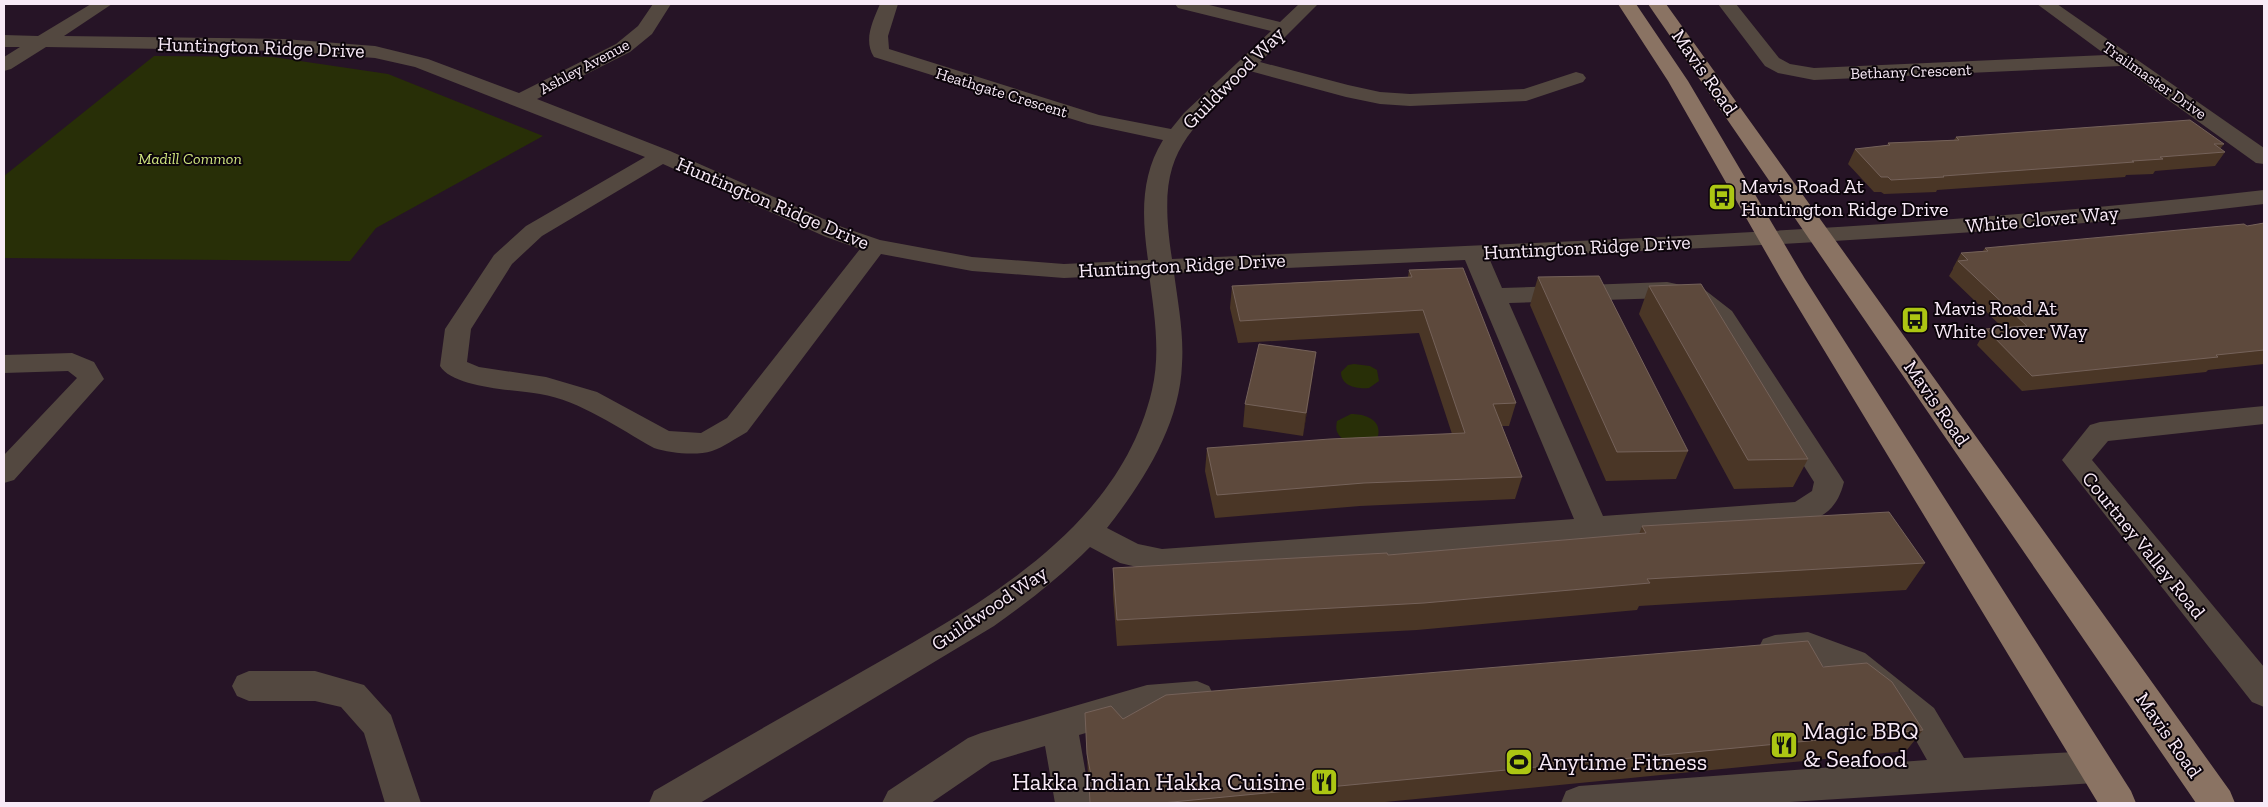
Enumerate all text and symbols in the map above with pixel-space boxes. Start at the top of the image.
street label: Guildwood Way [1177,21,1290,134]
street label: Mavis Road [1667,25,1743,119]
street label: Huntington Ridge Drive [157,31,365,63]
street label: Ashley Avenue [536,35,633,98]
street label: Trailmaster Drive [2099,37,2210,123]
street label: Bethany Crescent [1850,60,1972,83]
street label: Heathgate Crescent [934,63,1070,122]
park label: Madill Common [138,149,242,168]
street label: Huntington Ridge Drive [673,151,873,255]
place label: Mavis Road At Huntington Ridge Drive [1741,174,1948,221]
bus stop icon: Mavis Road At Huntington Ridge Drive [1707,182,1737,212]
street label: White Clover Way [1965,200,2120,238]
street label: Huntington Ridge Drive [1483,230,1691,264]
street label: Huntington Ridge Drive [1078,248,1286,282]
place label: Mavis Road At White Clover Way [1934,296,2088,343]
bus stop icon: Mavis Road At White Clover Way [1900,305,1930,335]
street label: Mavis Road [1899,356,1975,450]
street label: Courtney Valley Road [2077,466,2211,624]
street label: Guildwood Way [927,560,1052,656]
street label: Mavis Road [2131,688,2207,782]
place label: Magic BBQ & Seafood [1803,716,1919,773]
restaurant icon: Magic BBQ & Seafood [1769,730,1799,760]
sports icon: Anytime Fitness [1504,747,1534,777]
place label: Anytime Fitness [1538,747,1707,776]
place label: Hakka Indian Hakka Cuisine [1012,767,1305,796]
restaurant icon: Hakka Indian Hakka Cuisine [1309,767,1339,797]

